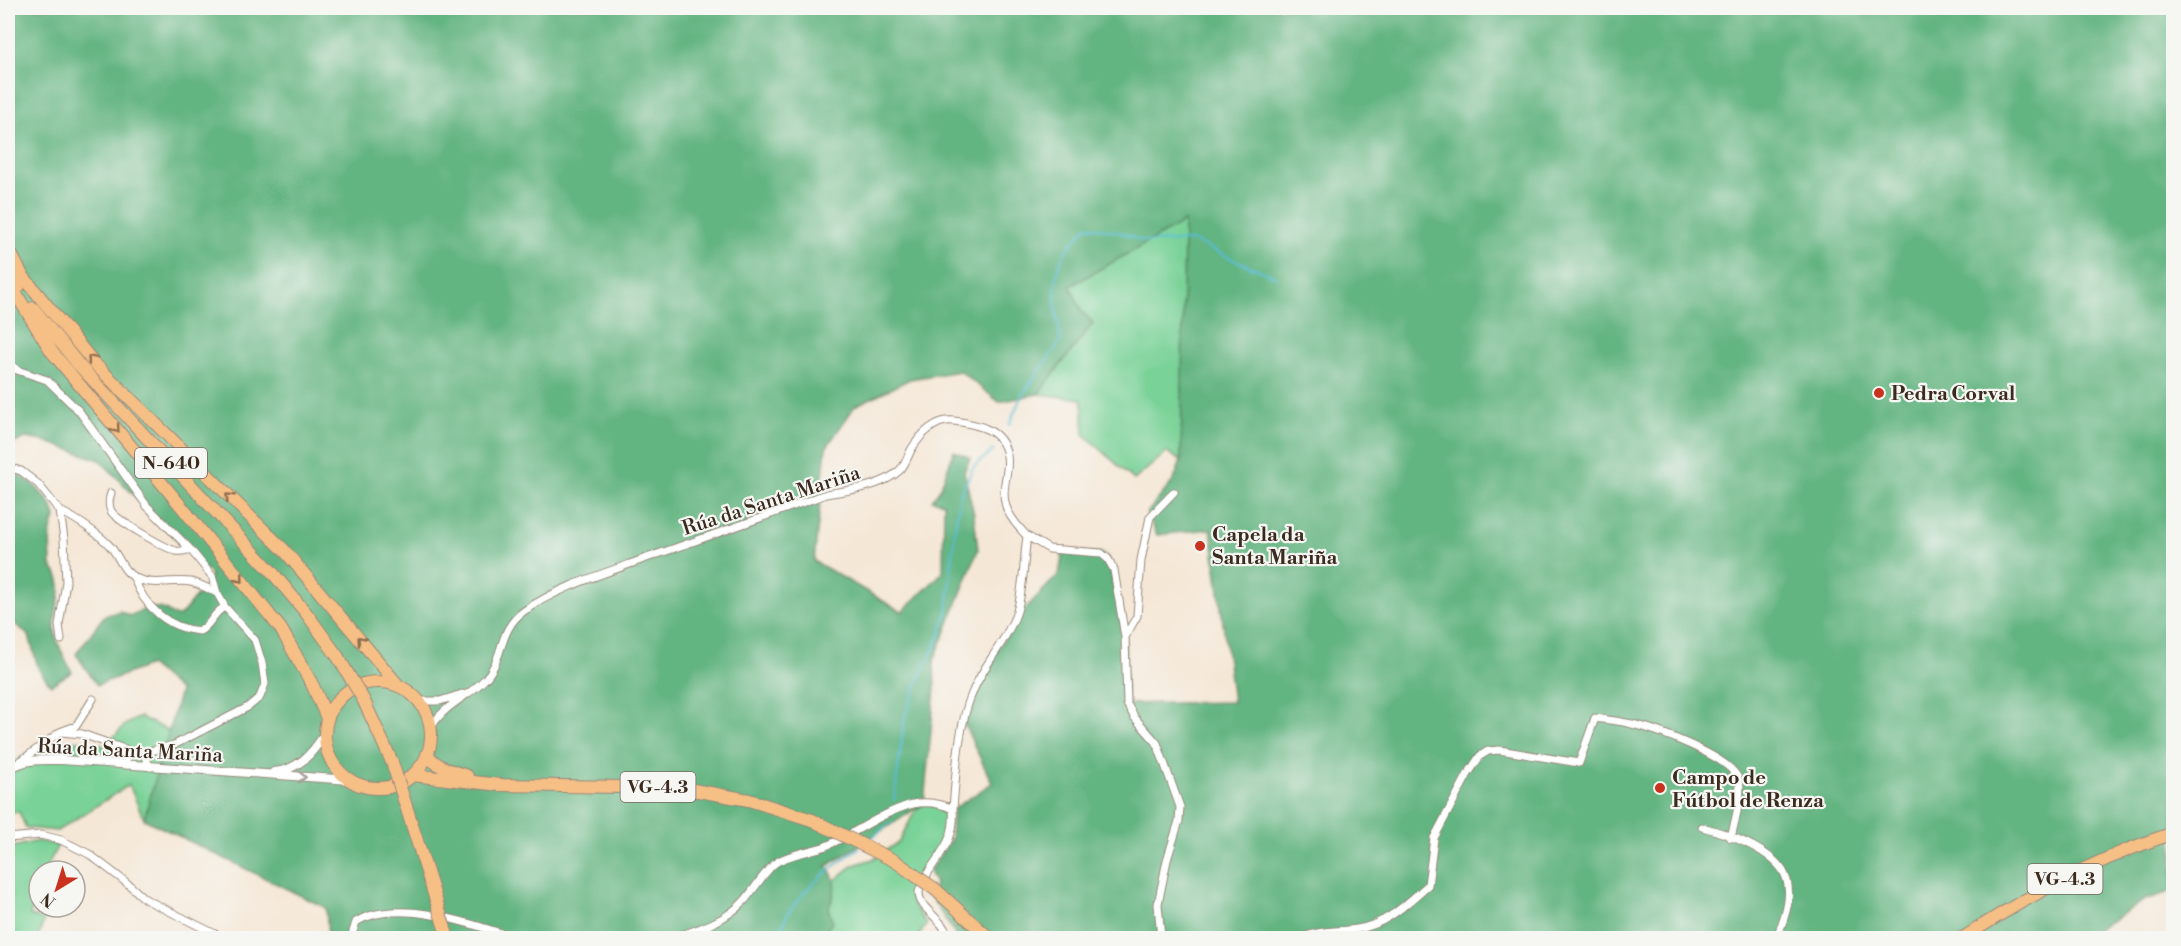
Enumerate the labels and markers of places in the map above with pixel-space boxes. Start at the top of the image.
place label: Pedra Corval [1891,382,2016,407]
marker: Pedra Corval [1872,386,1886,400]
place label: Capela da Santa Mariña [1212,523,1338,571]
marker: Capela da Santa Mariña [1193,539,1207,553]
place label: Campo de Fútbol de Renza [1672,766,1824,814]
marker: Campo de Fútbol de Renza [1653,781,1667,795]

